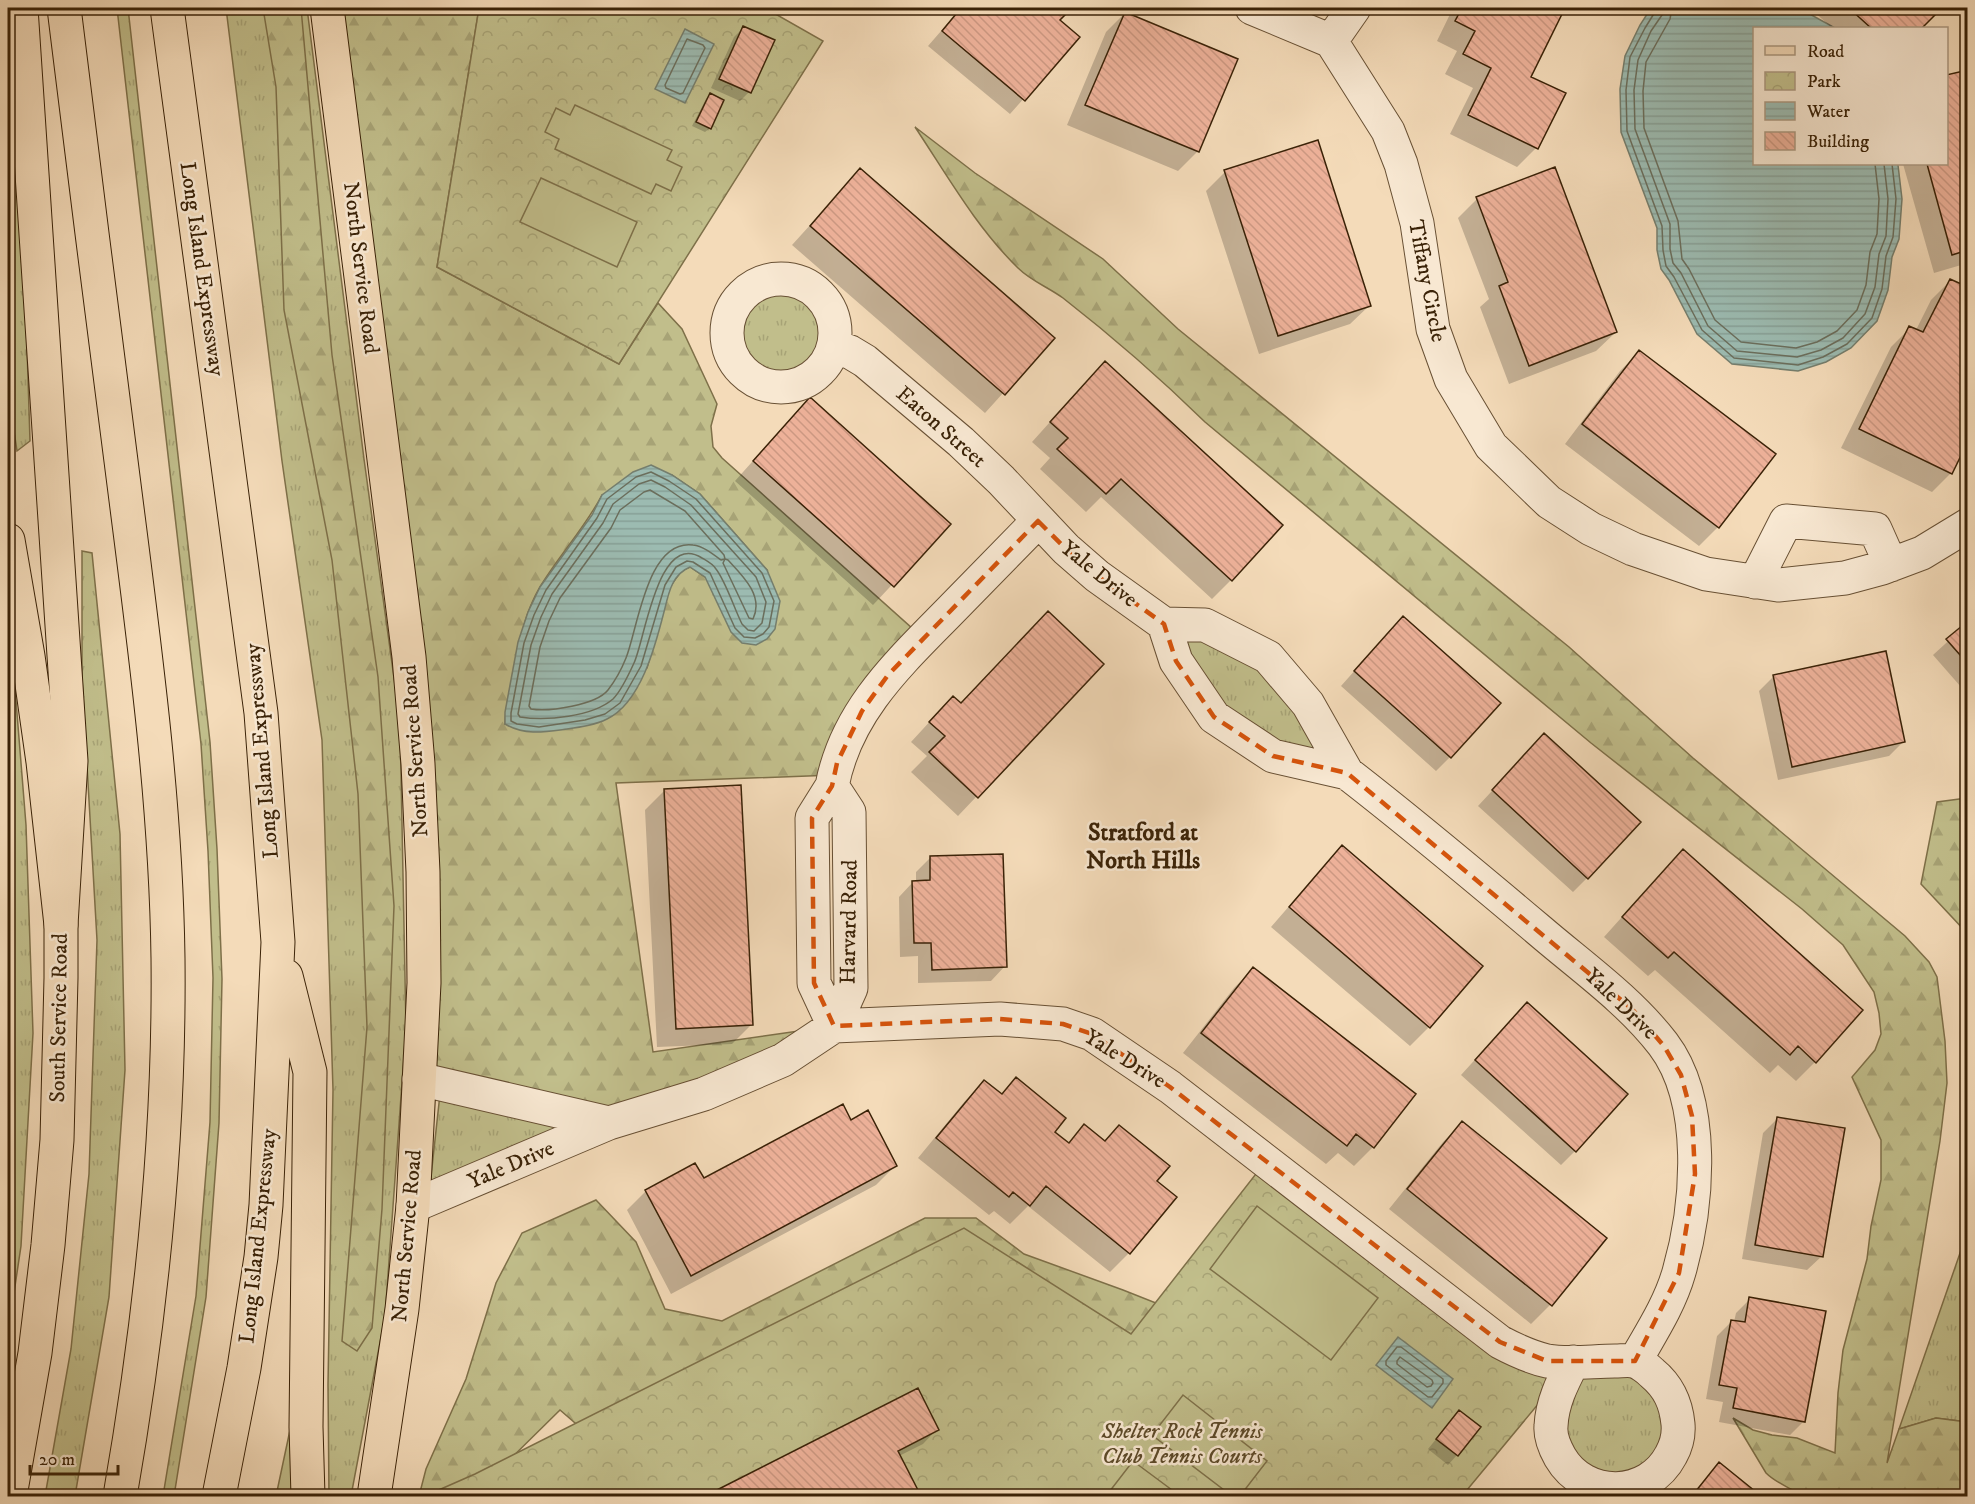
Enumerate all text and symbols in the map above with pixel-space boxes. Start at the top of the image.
legend [1753,27,1948,165]
text: Road [1807,41,1844,63]
text: Park [1807,71,1841,93]
text: Water [1806,101,1850,123]
text: Building [1807,131,1869,153]
street label: Long Island Expressway [174,160,230,378]
street label: North Service Road [337,180,385,356]
street label: Tiffany Circle [1402,218,1452,344]
street label: Eaton Street [890,380,992,474]
street label: Yale Drive [1055,535,1143,613]
street label: Long Island Expressway [239,642,285,860]
street label: North Service Road [395,664,435,838]
district label: Stratford at North Hills [1086,818,1200,876]
street label: Harvard Road [834,859,864,985]
street label: South Service Road [44,933,74,1103]
street label: Yale Drive [1579,963,1663,1045]
street label: Yale Drive [1079,1023,1171,1095]
street label: Long Island Expressway [233,1127,283,1345]
street label: Yale Drive [464,1135,558,1195]
street label: North Service Road [386,1149,428,1323]
park label: Shelter Rock Tennis Club Tennis Courts [1100,1418,1264,1470]
scale bar [30,1438,118,1476]
text: 20 m [39,1449,75,1471]

